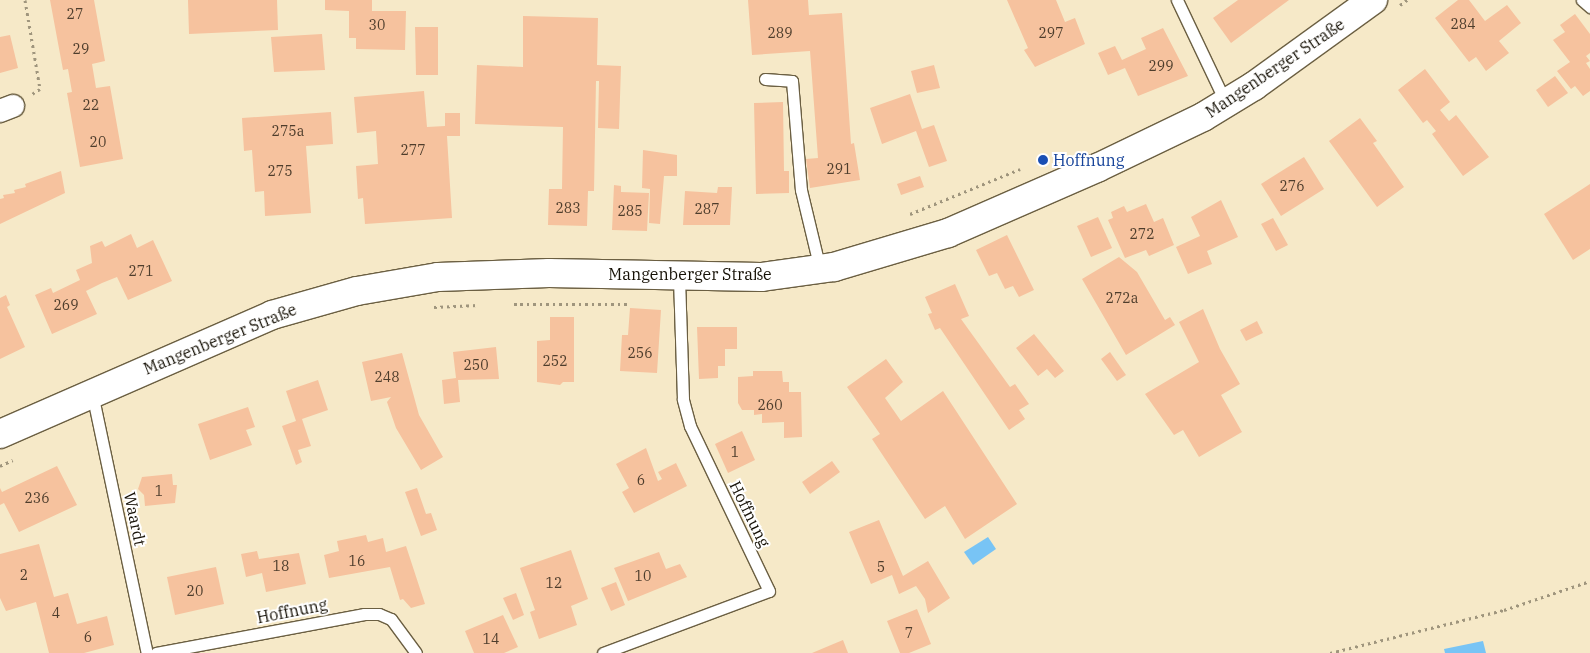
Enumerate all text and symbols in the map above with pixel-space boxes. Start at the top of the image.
house number: 27 [67,6,83,22]
street label: Mangenberger Straße [1202,14,1348,122]
house number: 284 [1450,16,1476,32]
house number: 30 [369,17,385,33]
house number: 289 [767,25,793,41]
house number: 297 [1038,25,1064,41]
house number: 29 [73,41,89,57]
house number: 299 [1148,58,1174,74]
house number: 22 [83,97,99,113]
house number: 275a [272,123,304,139]
house number: 20 [90,134,106,150]
house number: 277 [400,142,426,158]
place label: Hoffnung [1053,150,1125,170]
marker: Hoffnung [1037,154,1049,166]
house number: 291 [826,161,852,177]
house number: 275 [267,163,293,179]
house number: 276 [1279,178,1305,194]
house number: 283 [555,200,581,216]
house number: 287 [694,201,720,217]
house number: 285 [617,203,643,219]
house number: 272 [1129,226,1155,242]
house number: 271 [128,263,154,279]
street label: Mangenberger Straße [608,264,772,284]
house number: 272a [1106,290,1138,306]
house number: 269 [53,297,79,313]
street label: Mangenberger Straße [141,299,299,379]
house number: 256 [627,345,653,361]
house number: 252 [542,353,568,369]
house number: 250 [463,357,489,373]
house number: 248 [374,369,400,385]
house number: 260 [757,397,783,413]
house number: 1 [731,444,739,460]
house number: 6 [637,472,645,488]
street label: Hoffnung [726,478,774,550]
house number: 1 [155,483,163,499]
house number: 236 [24,490,50,506]
street label: Waardt [120,490,150,548]
house number: 16 [349,553,365,569]
house number: 18 [273,558,289,574]
house number: 5 [877,559,885,575]
house number: 2 [20,567,28,583]
house number: 10 [635,568,651,584]
house number: 12 [546,575,562,591]
house number: 20 [187,583,203,599]
street label: Hoffnung [255,595,329,627]
house number: 4 [52,605,60,621]
house number: 7 [905,625,913,641]
house number: 6 [84,629,92,645]
house number: 14 [483,631,499,647]

